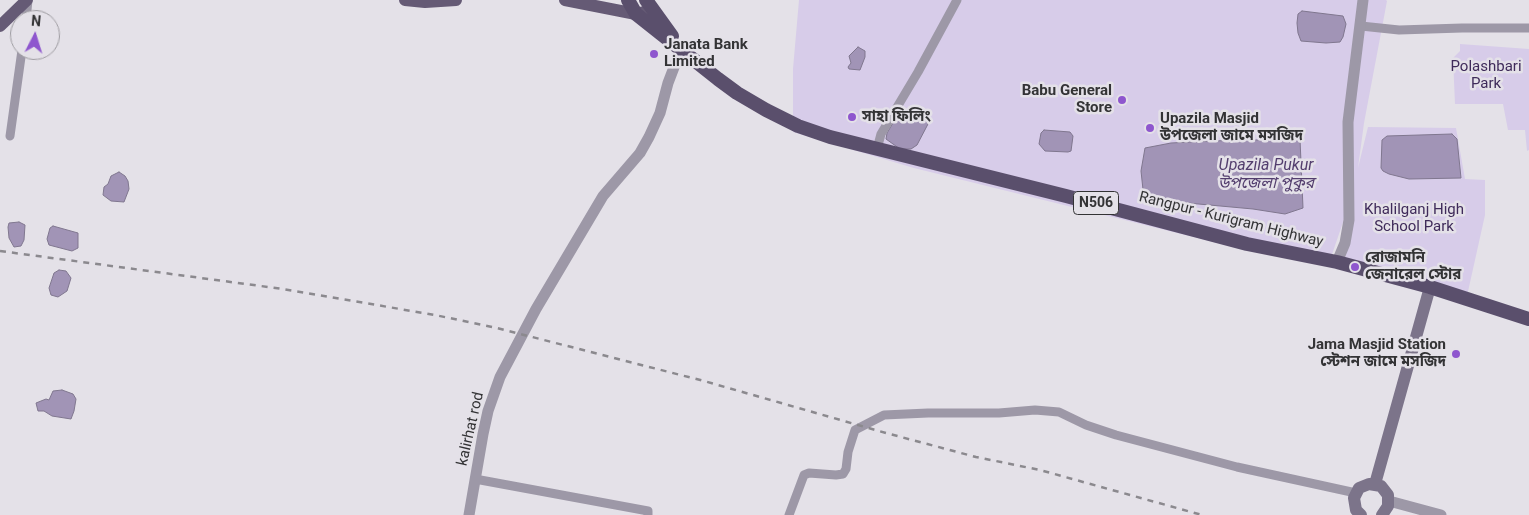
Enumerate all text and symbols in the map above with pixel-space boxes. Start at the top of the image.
north arrow [10,10,60,60]
text: N [31,13,42,29]
place label: Janata Bank Limited [664,36,748,71]
marker: Janata Bank Limited [648,48,660,60]
park label: Polashbari Park [1450,58,1522,93]
place label: Babu General Store [1022,82,1112,117]
marker: Babu General Store [1116,94,1128,106]
place label: সাহা ফিলিং [862,108,931,126]
place label: Upazila Masjid উপজেলা জামে মসজিদ [1160,110,1303,145]
marker: সাহা ফিলিং [846,111,858,123]
marker: Upazila Masjid উপজেলা জামে মসজিদ [1144,122,1156,134]
water label: Upazila Pukur উপজেলা পুকুর [1218,156,1314,194]
street label: Rangpur - Kurigram Highway [1137,188,1325,252]
road number: N506 [1074,192,1118,214]
park label: Khalilganj High School Park [1364,201,1464,236]
place label: রোজামনি জেনারেল স্টোর [1365,249,1461,284]
marker: রোজামনি জেনারেল স্টোর [1349,261,1361,273]
place label: Jama Masjid Station স্টেশন জামে মসজিদ [1308,336,1446,371]
marker: Jama Masjid Station স্টেশন জামে মসজিদ [1450,348,1462,360]
street label: kalirhat rod [454,390,488,468]

